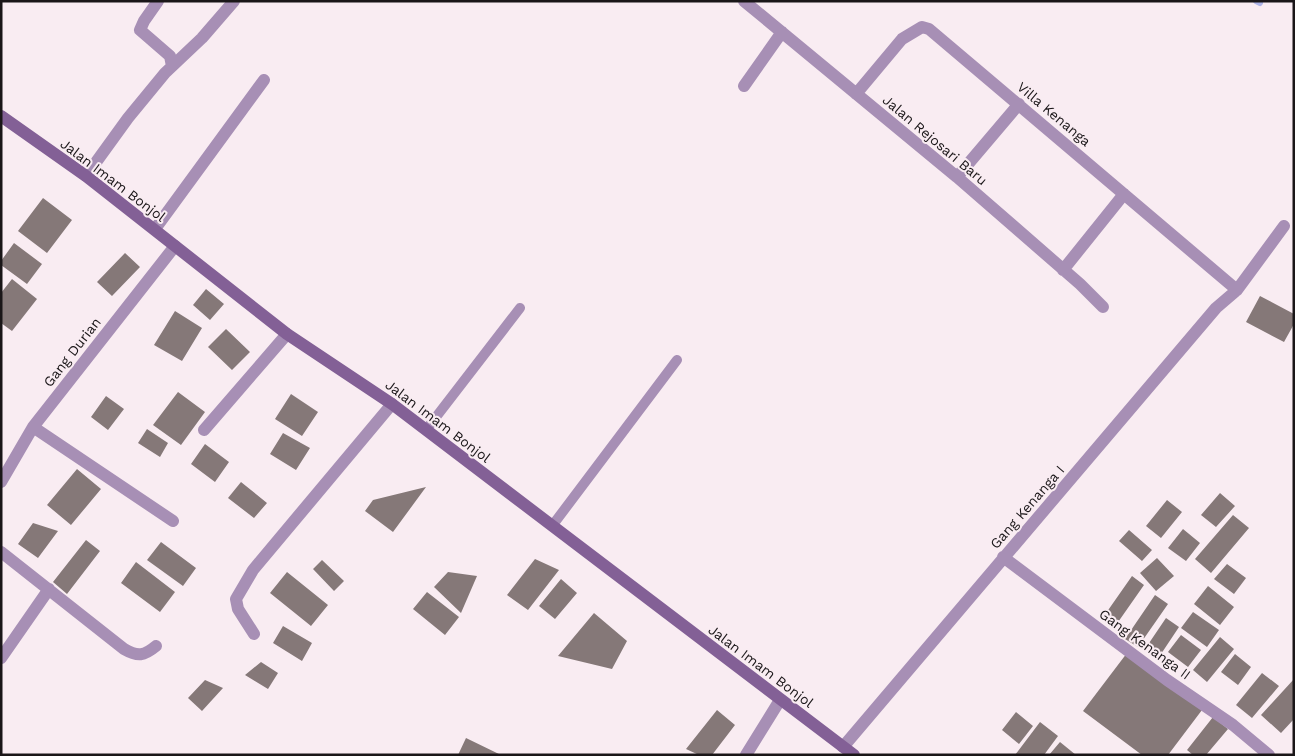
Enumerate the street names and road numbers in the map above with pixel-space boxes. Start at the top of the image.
street label: Villa Kenanga [1014,79,1094,149]
street label: Jalan Rejosari Baru [880,92,990,188]
street label: Jalan Imam Bonjol [57,135,169,225]
street label: Gang Durian [40,314,104,390]
street label: Jalan Imam Bonjol [382,376,494,466]
street label: Gang Kenanga I [987,462,1067,552]
street label: Gang Kenanga II [1096,605,1194,683]
street label: Jalan Imam Bonjol [705,621,817,711]

